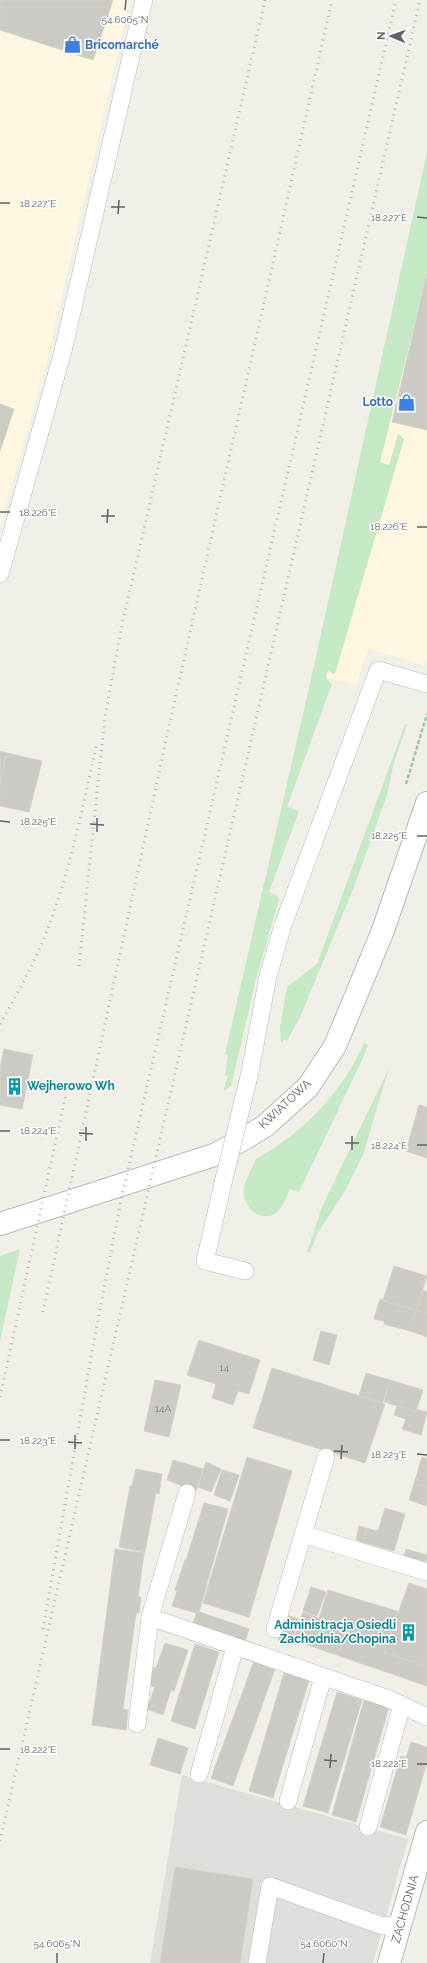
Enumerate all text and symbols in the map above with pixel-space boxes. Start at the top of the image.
text: 54.6065°N [102,14,148,25]
north arrow [371,16,411,56]
text: N [375,31,388,40]
shop icon: Bricomarché [62,35,82,55]
place label: Bricomarché [85,38,159,52]
text: 18.227°E [20,198,56,209]
text: 18.227°E [371,212,407,223]
shop icon: Lotto [396,392,416,412]
place label: Lotto [362,395,393,409]
text: 18.226°E [19,507,57,518]
text: 18.226°E [370,521,408,532]
text: 18.225°E [20,816,56,827]
text: 18.225°E [371,830,407,841]
building icon: Wejherowo Wh [4,1076,24,1096]
street label: KWIATOWA [256,1076,314,1132]
place label: Wejherowo Wh [27,1079,115,1093]
text: 18.224°E [20,1125,56,1136]
text: 18.224°E [371,1140,407,1151]
house number: 14 [219,1362,229,1373]
house number: 14A [155,1403,171,1414]
text: 18.223°E [20,1435,56,1446]
text: 18.223°E [371,1449,407,1460]
place label: Administracja Osiedli Zachodnia/Chopina [274,1618,396,1646]
building icon: Administracja Osiedli Zachodnia/Chopina [399,1622,419,1642]
text: 18.222°E [20,1744,56,1755]
text: 18.222°E [371,1758,407,1769]
street label: ZACHODNIA [389,1873,421,1945]
text: 54.6065°N [34,1938,80,1949]
text: 54.6060°N [300,1938,348,1949]

